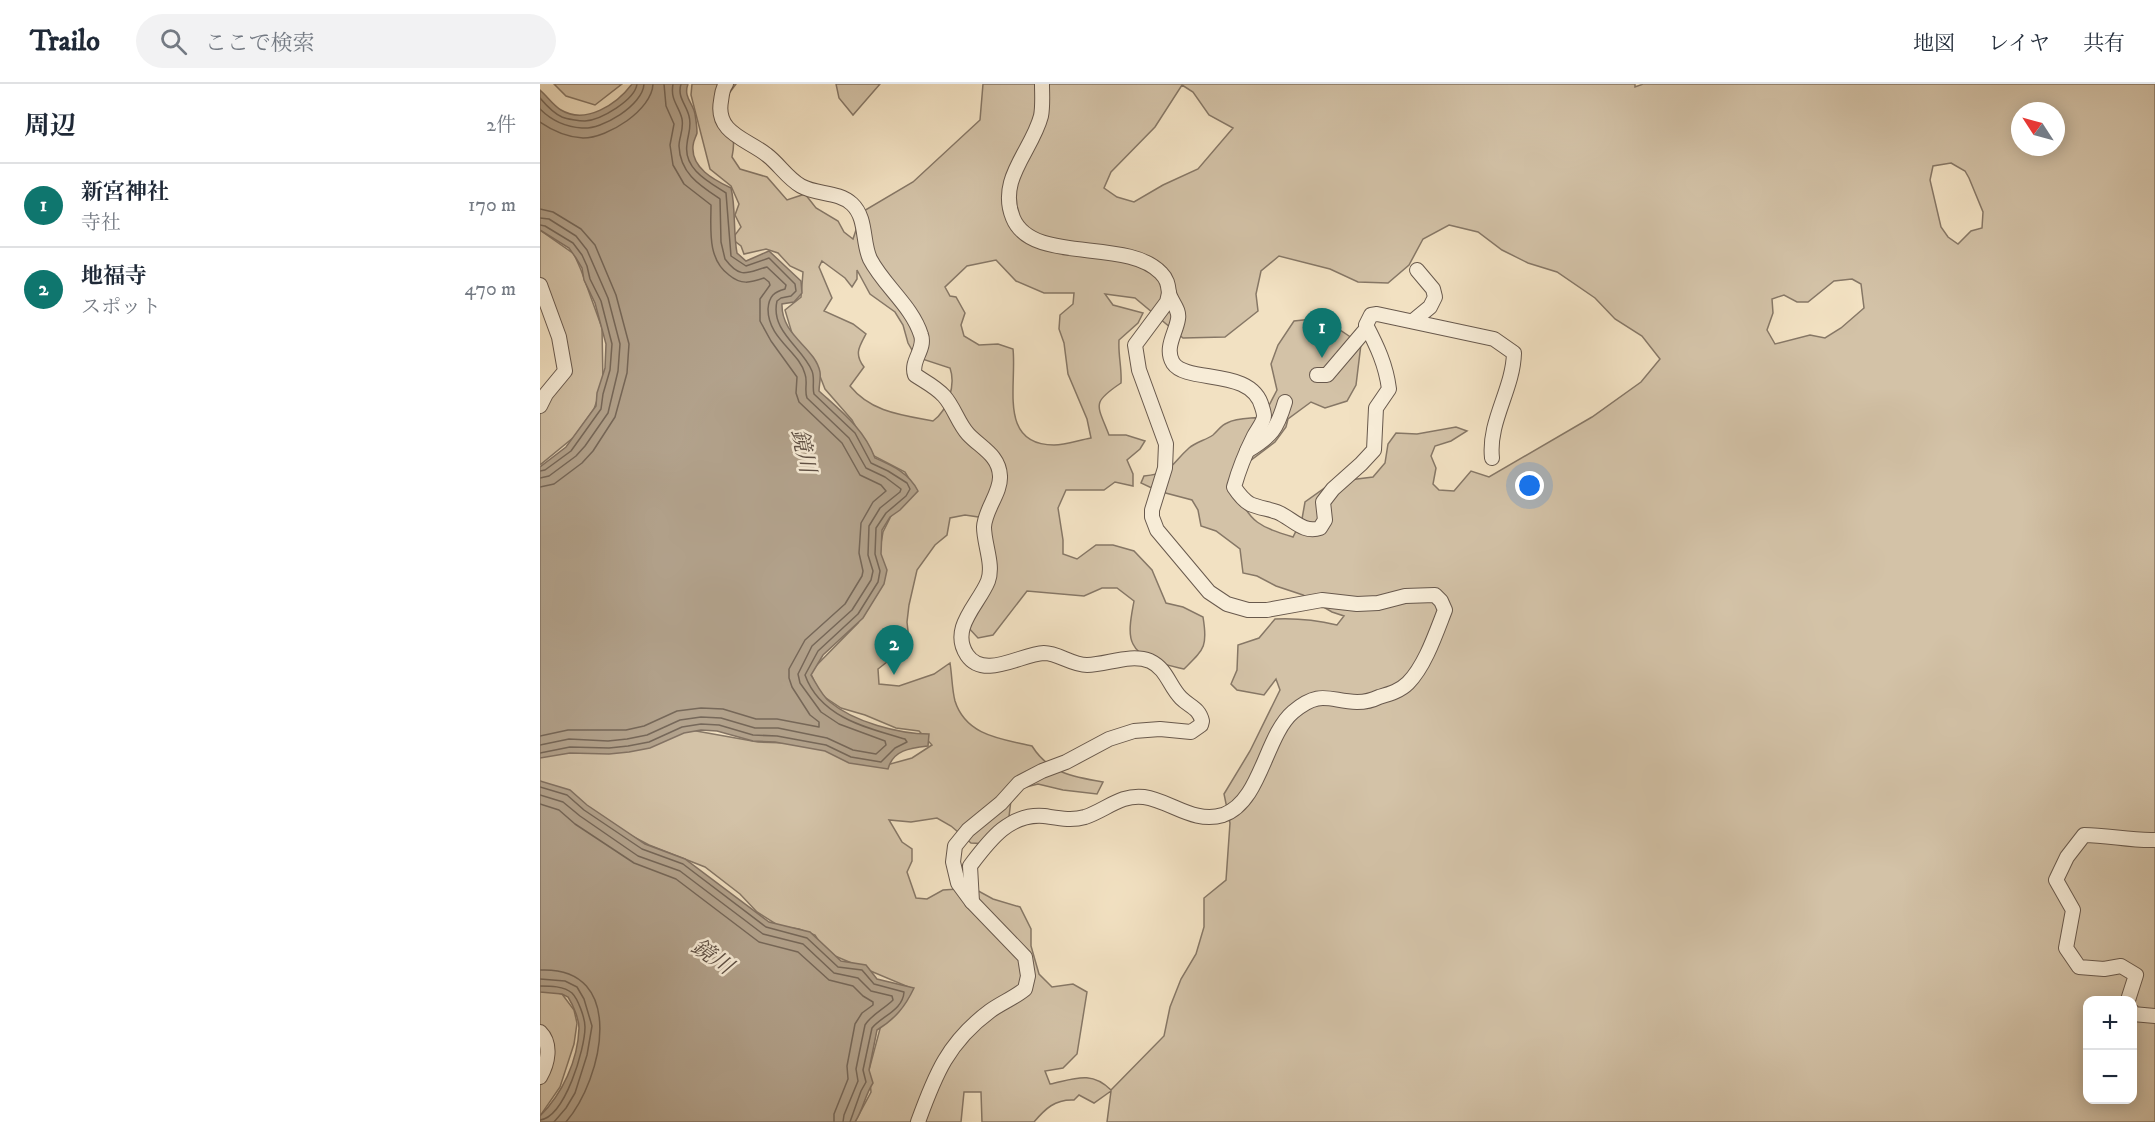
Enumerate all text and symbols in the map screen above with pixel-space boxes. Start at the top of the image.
search box [136,14,556,68]
text: Trailo [30,24,100,59]
icon: search [157,25,190,58]
text: ここで検索 [205,30,315,57]
text: 地図 [1913,31,1955,57]
text: レイヤ [1988,31,2050,57]
text: 共有 [2083,31,2125,57]
north arrow [2011,102,2065,156]
text: 周辺 [24,110,76,143]
text: 2件 [486,113,516,138]
text: 新宮神社 [81,179,169,206]
text: 1 [40,193,47,218]
text: 170 m [468,193,516,218]
text: 寺社 [81,211,121,236]
text: 地福寺 [81,263,147,290]
text: 2 [39,277,48,302]
text: 470 m [465,277,516,302]
text: スポット [81,295,161,320]
pin: 1 [1302,308,1342,358]
water label: 鏡川 [785,427,821,477]
your location [1515,471,1544,500]
pin: 2 [874,626,914,675]
water label: 鏡川 [686,933,739,982]
map controls [2083,996,2137,1104]
button: + [2083,996,2137,1050]
button: − [2083,1050,2137,1104]

